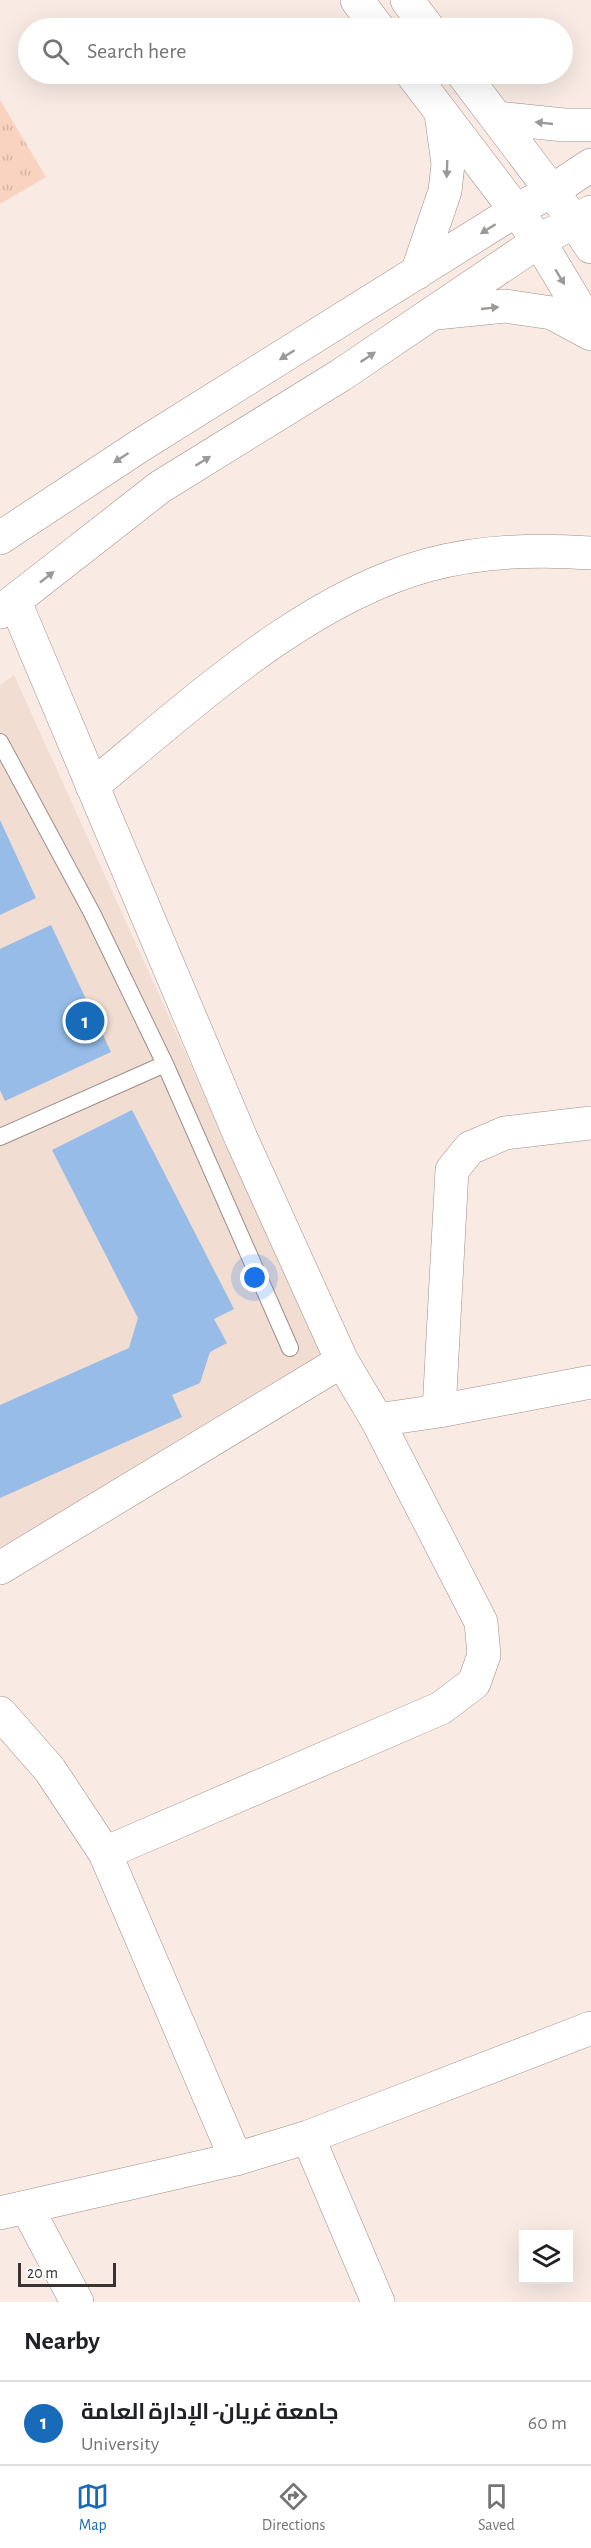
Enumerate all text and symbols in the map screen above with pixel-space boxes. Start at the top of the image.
search box [18,18,573,84]
icon: search [39,35,72,68]
text: Search here [87,40,186,62]
one-way arrow [534,118,553,128]
one-way arrow [442,160,451,179]
one-way arrow [480,223,496,234]
one-way arrow [555,269,565,286]
one-way arrow [480,303,499,313]
one-way arrow [279,349,295,360]
one-way arrow [360,352,376,363]
one-way arrow [114,452,130,464]
one-way arrow [195,455,211,466]
one-way arrow [39,570,55,583]
pin: 1 [66,998,104,1044]
your location [240,1263,269,1292]
map controls [519,2230,573,2284]
button: layers [519,2230,573,2284]
scale bar [18,2260,116,2288]
text: 20 m [27,2265,58,2281]
text: Nearby [24,2328,100,2354]
text: جامعة غريان- الإدارة العامة [81,2401,338,2423]
text: 1 [40,2413,47,2433]
text: 60 m [528,2413,567,2433]
text: University [81,2434,159,2454]
tab: Map [76,2480,109,2535]
tab: Directions [262,2480,326,2535]
tab: Saved [478,2480,515,2535]

